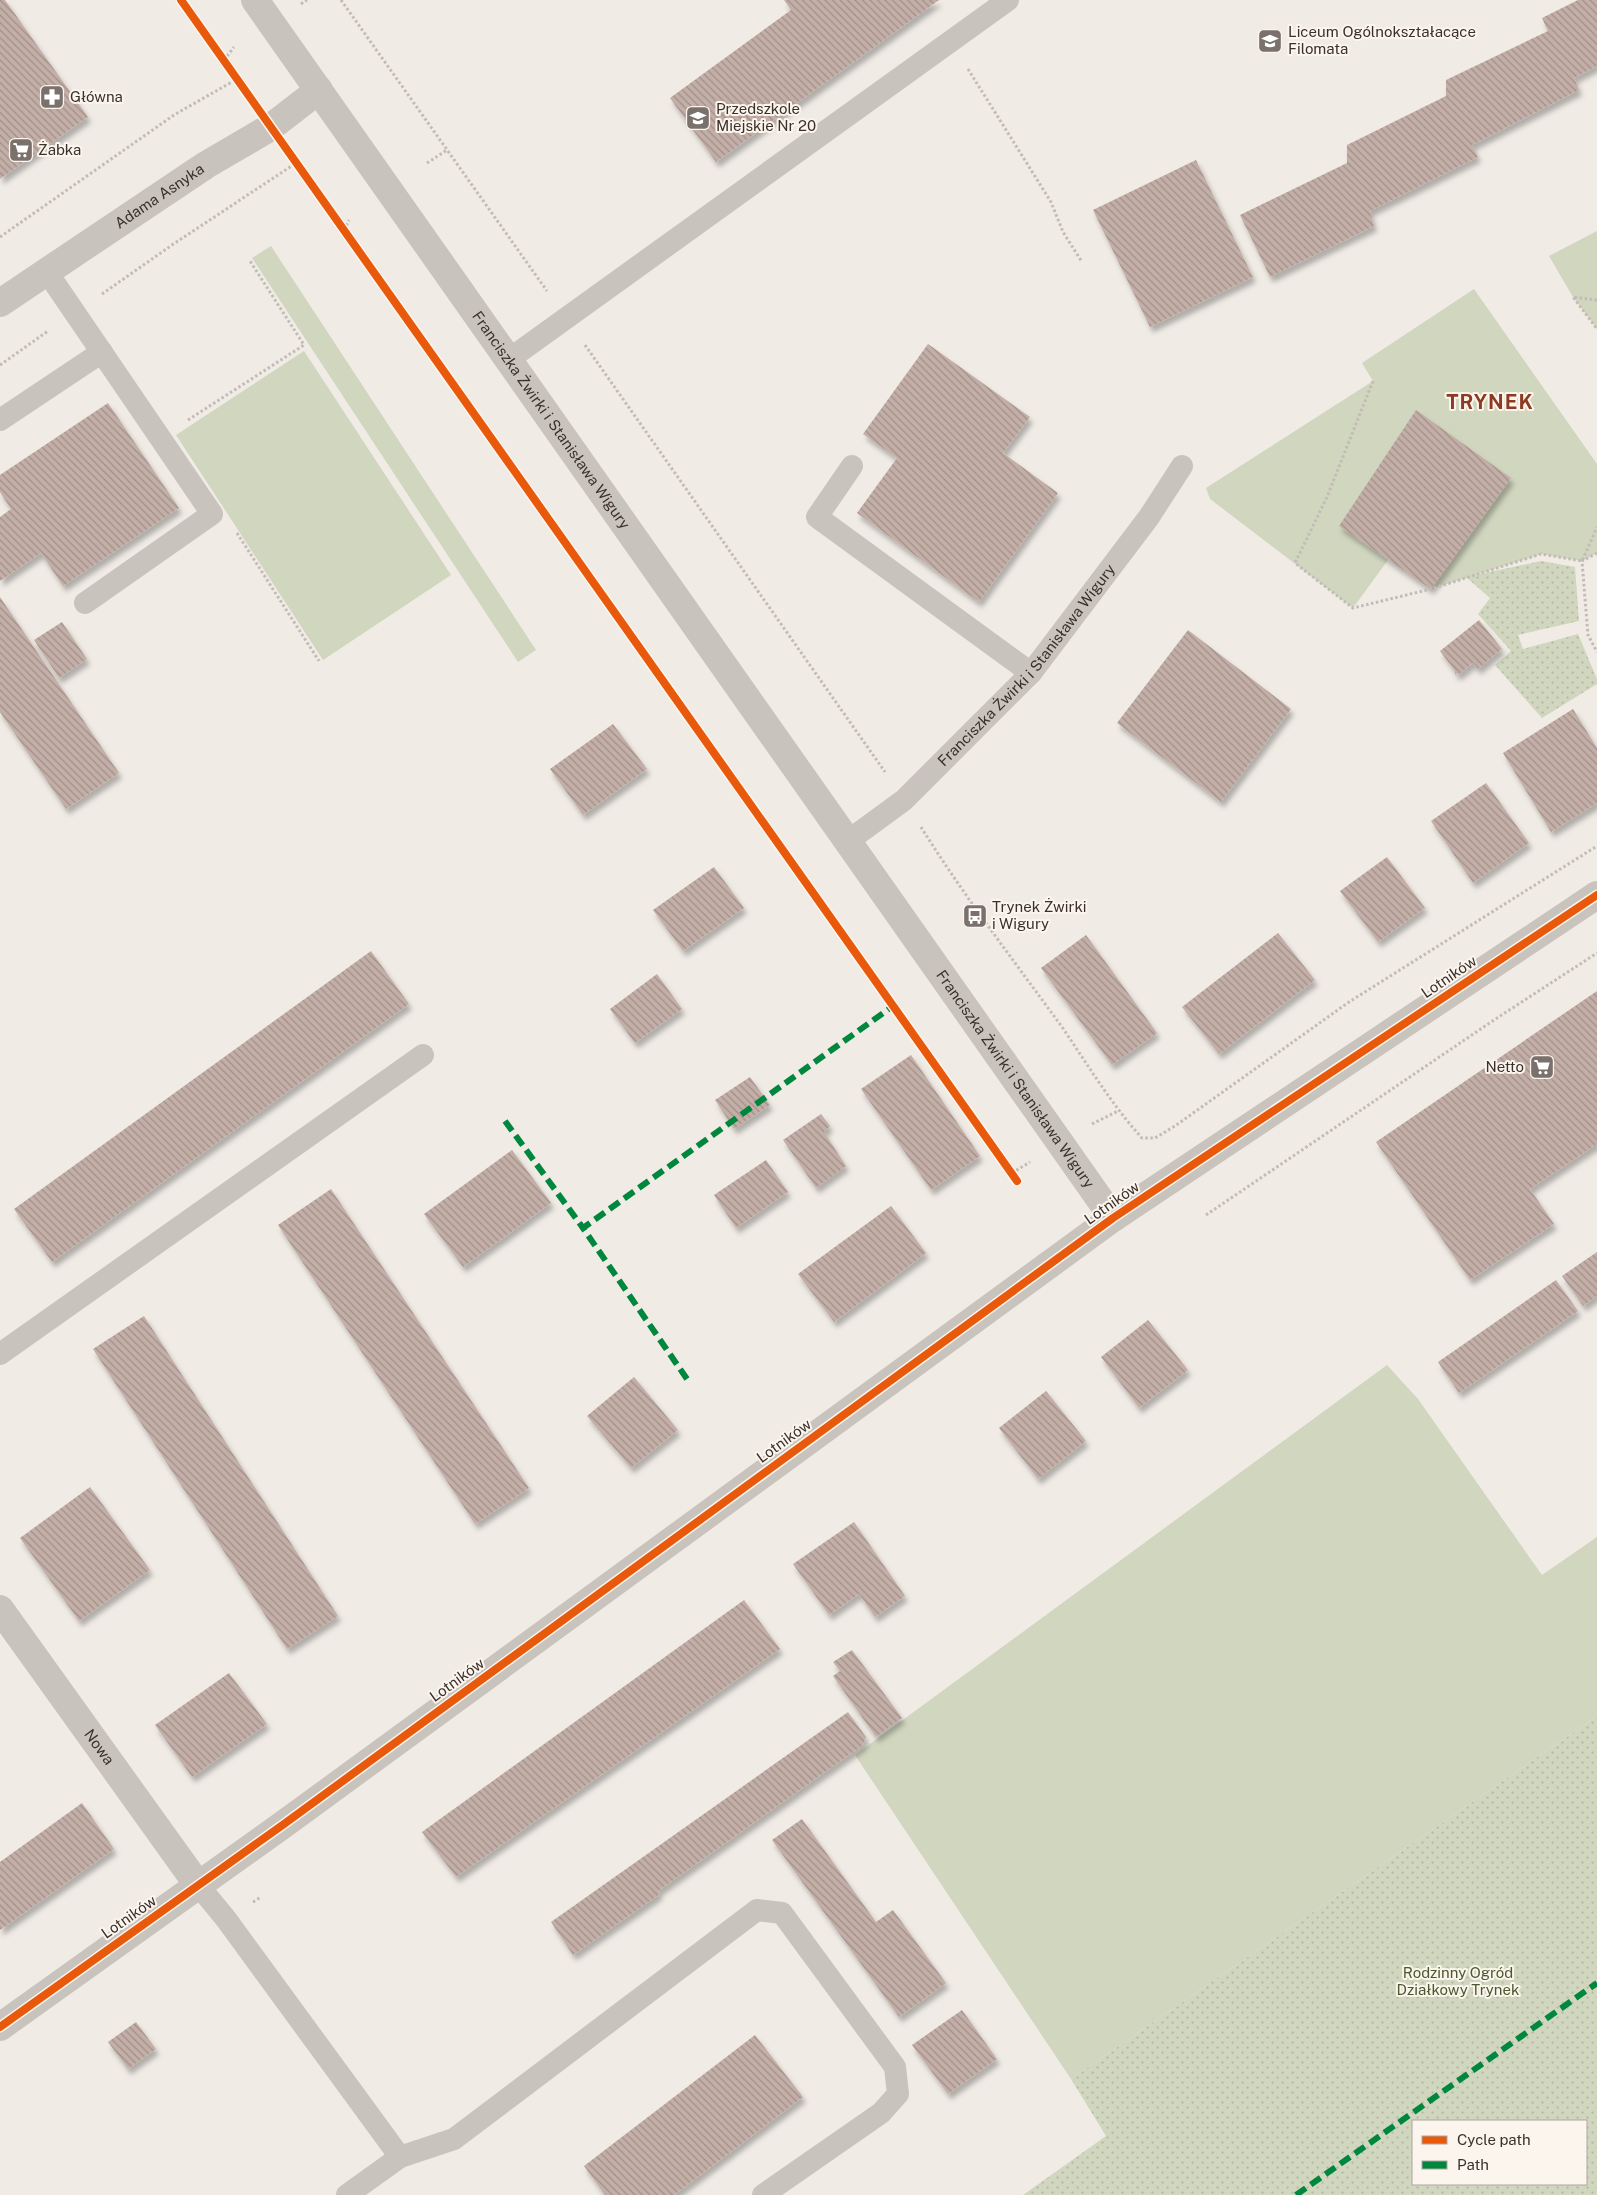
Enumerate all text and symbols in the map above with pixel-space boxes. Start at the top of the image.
place label: Liceum Ogólnokształacące Filomata [1288,23,1476,57]
school or university icon: Liceum Ogólnokształacące Filomata [1257,28,1283,54]
pharmacy icon: Główna [39,84,65,110]
place label: Główna [70,88,123,105]
place label: Przedszkole Miejskie Nr 20 [716,100,816,134]
school or university icon: Przedszkole Miejskie Nr 20 [685,105,711,131]
supermarket icon: Żabka [8,137,34,163]
place label: Żabka [38,140,81,158]
street label: Adama Asnyka [111,160,207,232]
street label: Franciszka Żwirki i Stanisława Wigury [469,308,634,532]
district label: TRYNEK [1446,390,1534,414]
street label: Franciszka Żwirki i Stanisława Wigury [934,561,1118,769]
place label: Trynek Żwirki i Wigury [992,897,1087,932]
bus stop icon: Trynek Żwirki i Wigury [962,903,988,929]
street label: Lotników [1418,952,1480,1001]
street label: Franciszka Żwirki i Stanisława Wigury [933,967,1098,1191]
supermarket icon: Netto [1529,1054,1555,1080]
place label: Netto [1485,1058,1524,1075]
street label: Lotników [1081,1177,1143,1228]
street label: Lotników [753,1415,814,1466]
street label: Lotników [426,1654,487,1705]
street label: Nowa [81,1726,118,1768]
street label: Lotników [98,1891,160,1942]
park label: Rodzinny Ogród Działkowy Trynek [1397,1964,1519,1998]
legend [1412,2120,1587,2185]
text: Cycle path [1457,2131,1531,2148]
text: Path [1457,2156,1489,2173]

